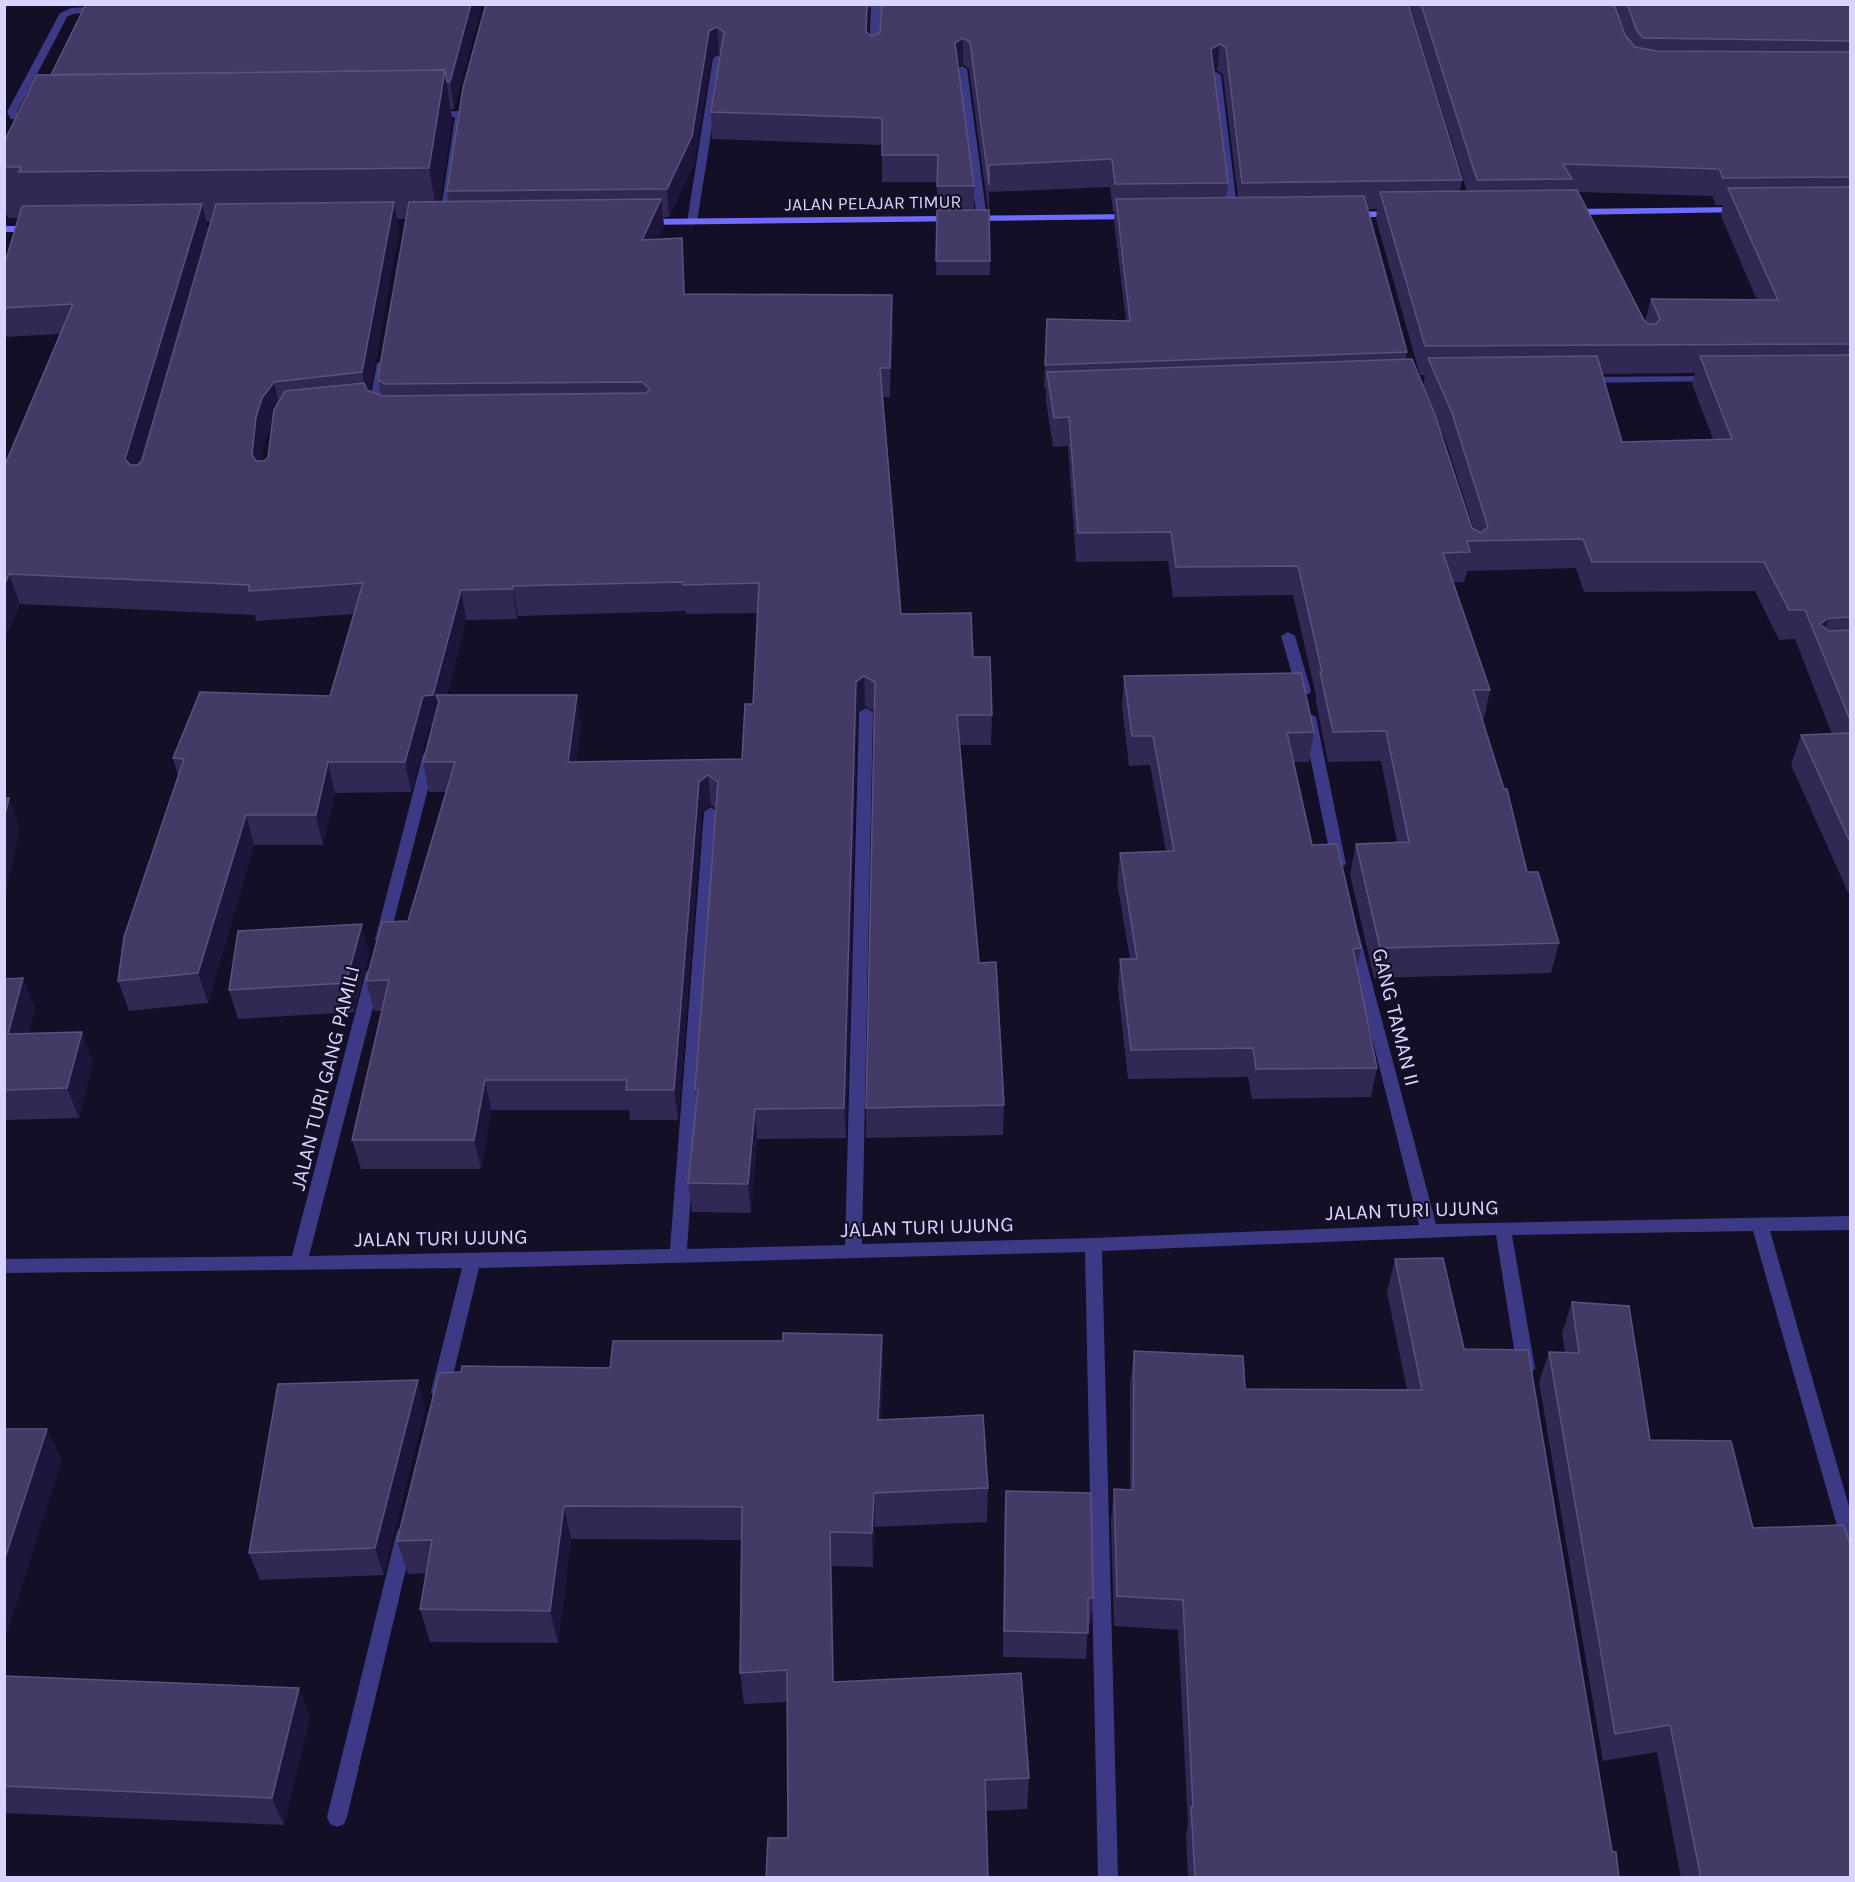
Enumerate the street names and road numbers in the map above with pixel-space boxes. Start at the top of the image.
street label: JALAN PELAJAR TIMUR [784,190,962,216]
street label: GANG TAMAN II [1367,946,1425,1088]
street label: JALAN TURI GANG PAMILI [285,963,365,1193]
street label: JALAN TURI UJUNG [1325,1195,1499,1225]
street label: JALAN TURI UJUNG [840,1212,1014,1242]
street label: JALAN TURI UJUNG [354,1224,528,1252]

